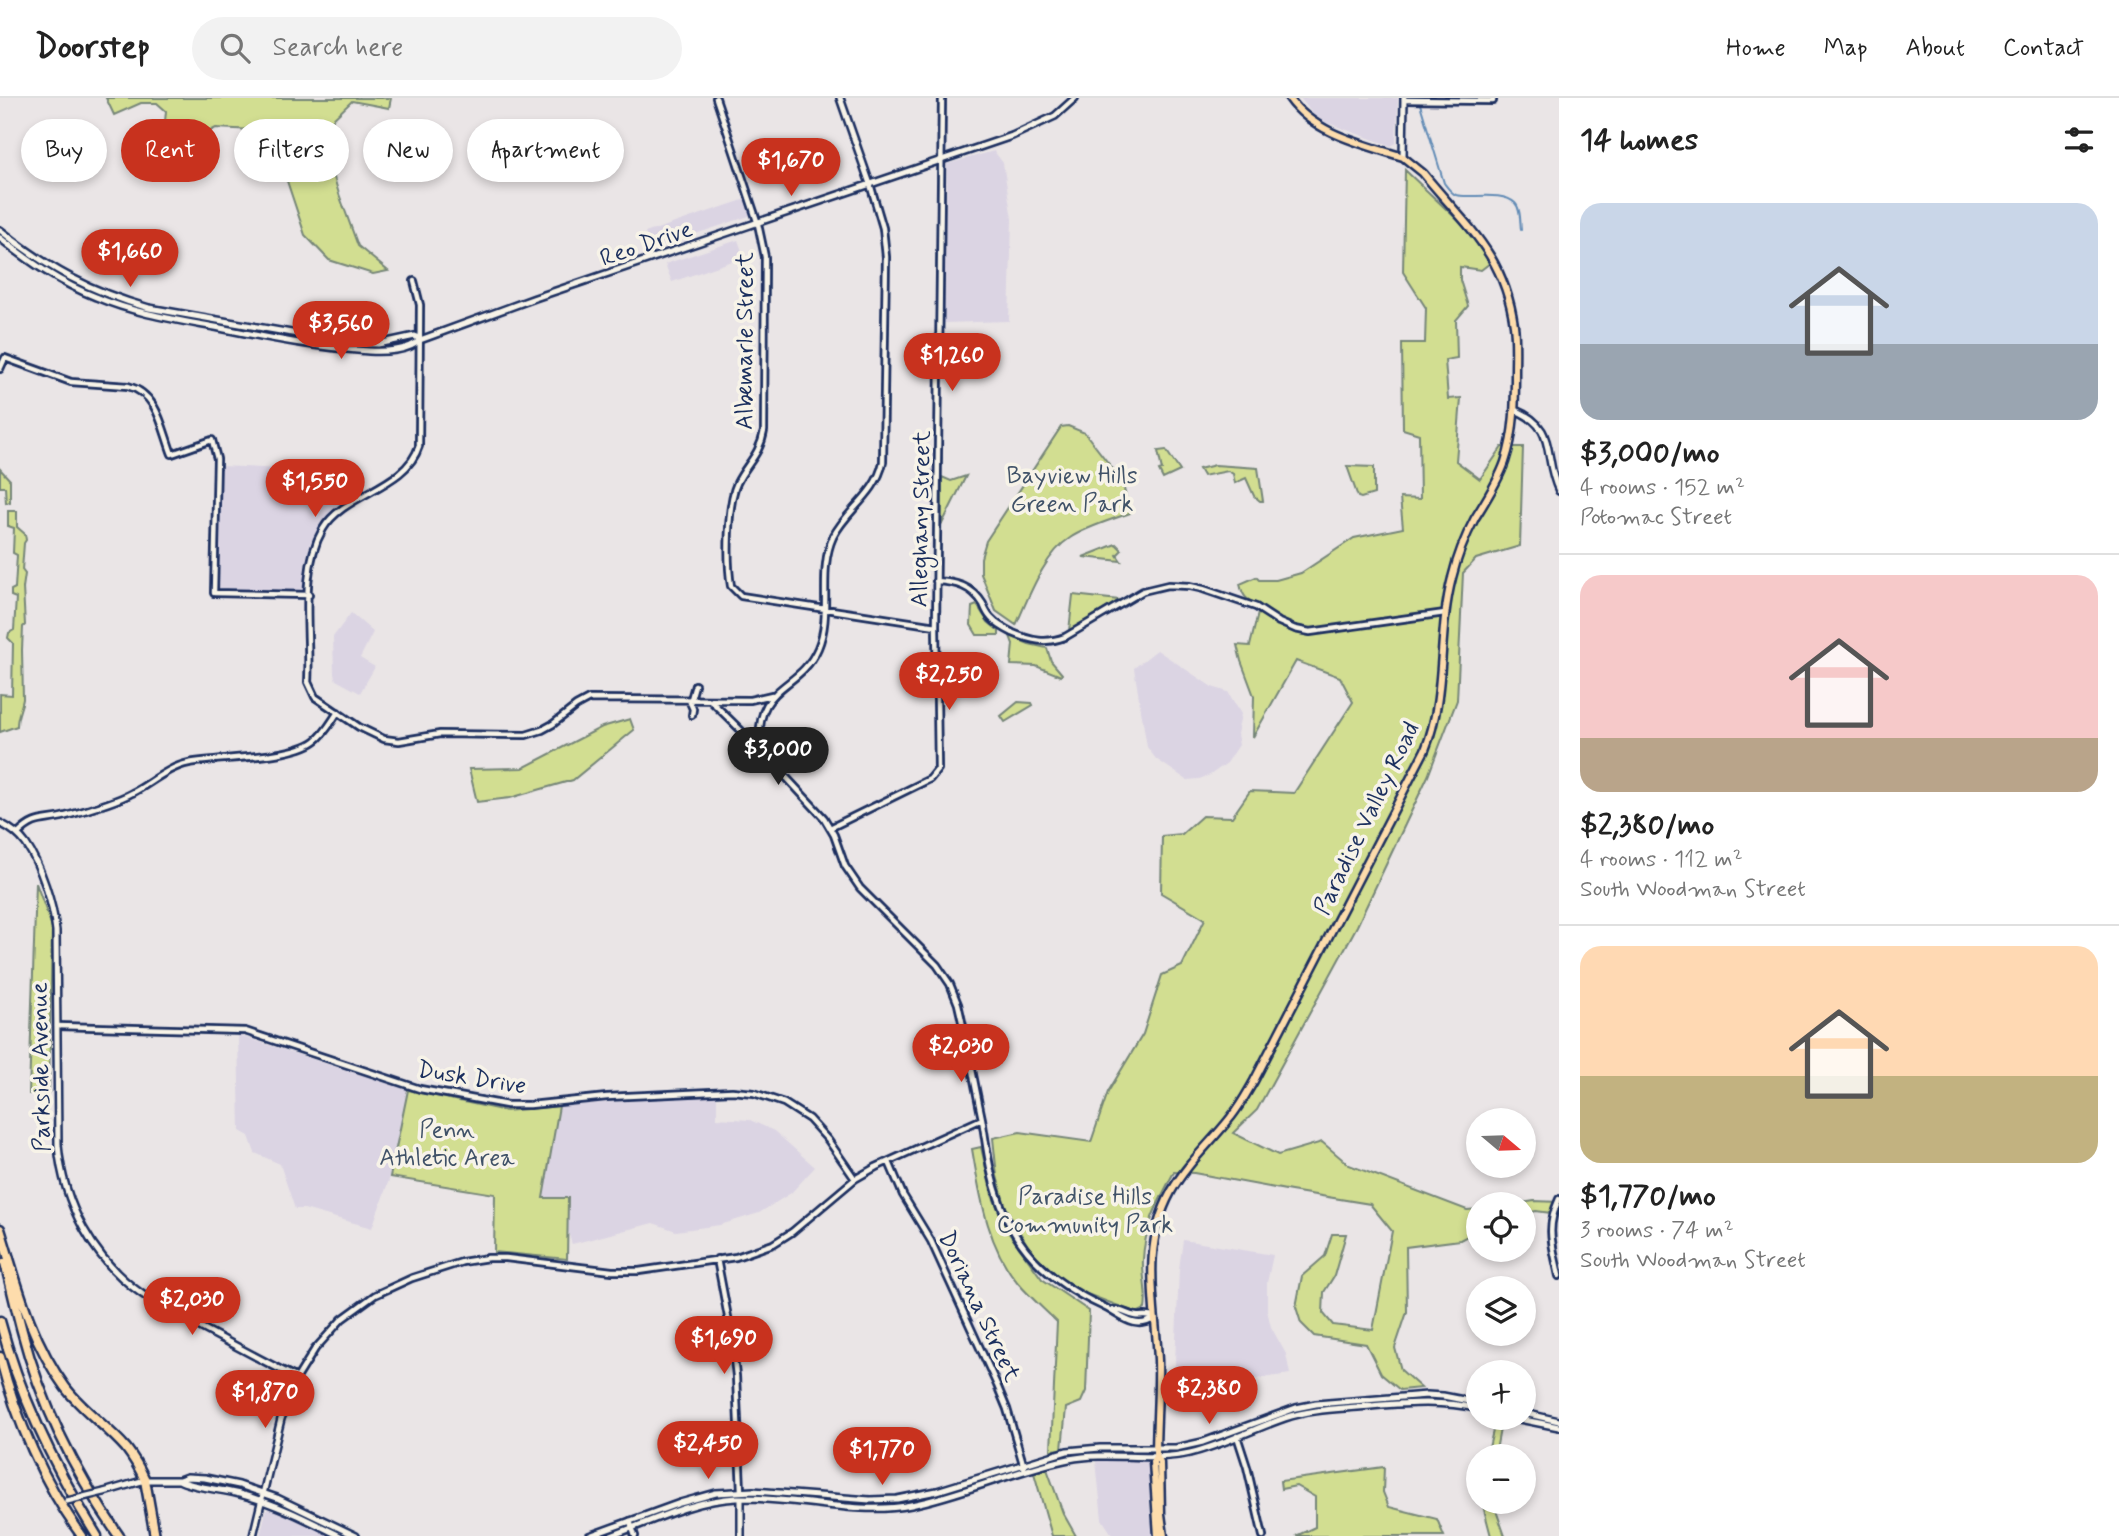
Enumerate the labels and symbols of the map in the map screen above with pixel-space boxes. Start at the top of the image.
pin: $1,670 [734,139,848,198]
street label: Reo Drive [596,214,697,275]
pin: $1,660 [73,230,187,289]
street label: Albemarle Street [730,252,761,430]
pin: $3,560 [284,302,398,361]
pin: $1,260 [895,334,1009,393]
street label: Alleghany Street [904,430,941,608]
pin: $1,550 [258,460,372,519]
park label: Bayview Hills Green Park [1007,461,1138,520]
pin: $2,250 [892,652,1006,712]
street label: Paradise Valley Road [1307,717,1428,920]
pin: $3,000 [721,728,835,787]
street label: Parkside Avenue [25,982,58,1152]
pin: $2,030 [904,1024,1018,1084]
street label: Dusk Drive [415,1055,528,1102]
north arrow [1466,1108,1536,1178]
park label: Penn Athletic Area [379,1115,515,1174]
park label: Paradise Hills Community Park [997,1182,1173,1241]
street label: Doriana Street [930,1226,1027,1387]
pin: $2,030 [135,1278,249,1337]
pin: $1,690 [667,1316,781,1376]
pin: $2,380 [1152,1366,1266,1426]
pin: $1,870 [208,1370,322,1430]
pin: $2,450 [651,1422,765,1481]
pin: $1,770 [825,1428,939,1487]

